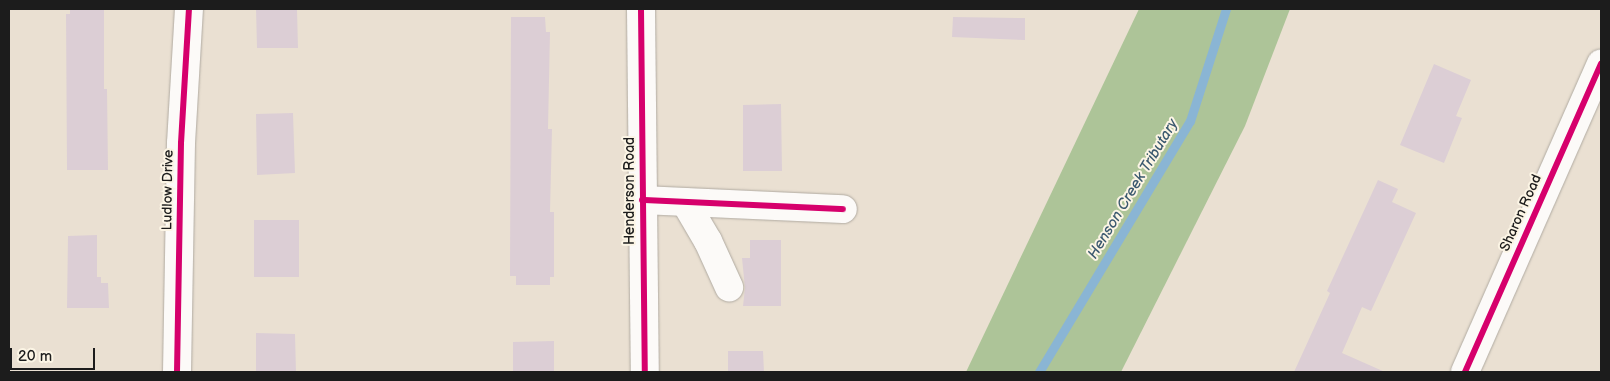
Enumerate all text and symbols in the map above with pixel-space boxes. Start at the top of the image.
water label: Henson Creek Tributary [1084,116,1182,262]
street label: Henderson Road [622,137,638,245]
street label: Ludlow Drive [159,149,177,231]
street label: Sharon Road [1497,172,1545,254]
scale bar [12,338,98,370]
text: 20 m [18,347,52,366]

